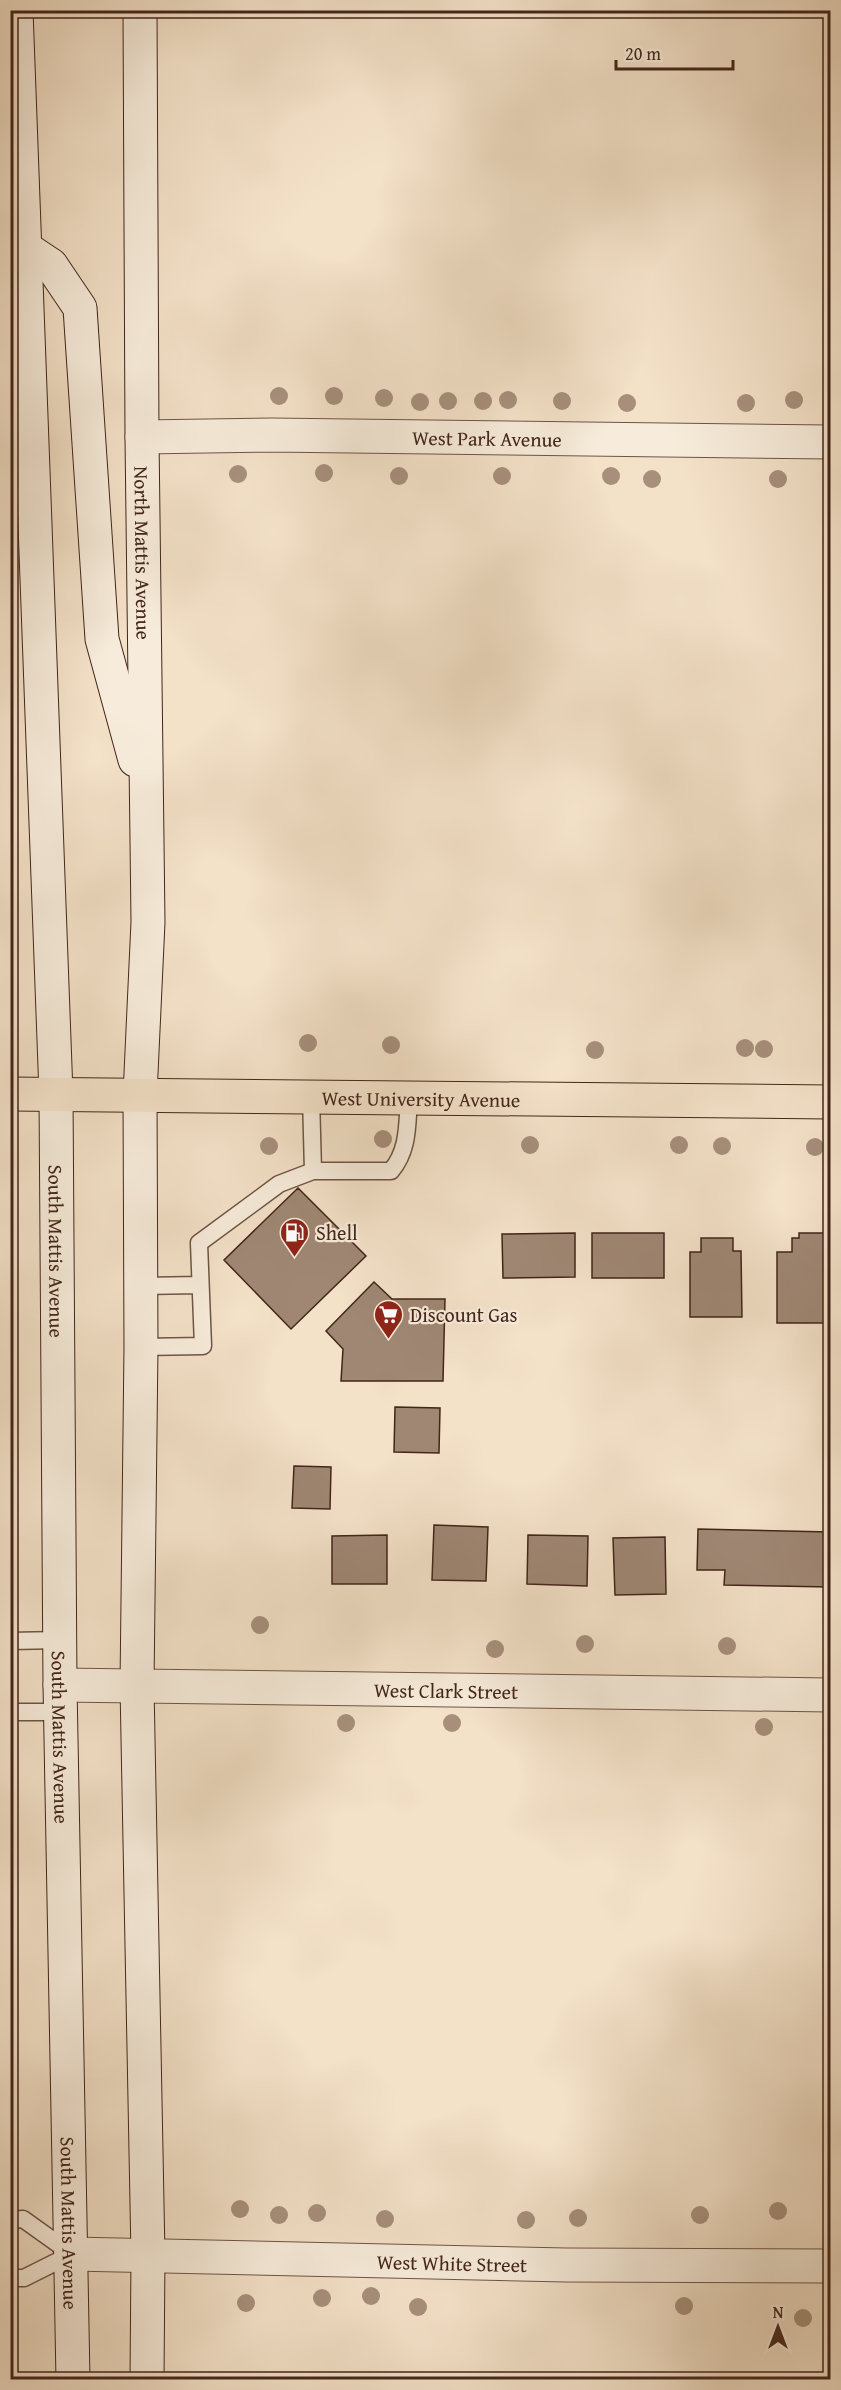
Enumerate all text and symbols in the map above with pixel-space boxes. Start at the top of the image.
scale bar [616,33,733,71]
text: 20 m [625,40,661,67]
street label: West Park Avenue [412,422,562,453]
street label: North Mattis Avenue [128,466,159,640]
street label: West University Avenue [321,1083,520,1113]
street label: South Mattis Avenue [42,1165,72,1338]
fuel station icon: Shell [279,1216,311,1258]
place label: Shell [316,1218,358,1247]
supermarket icon: Discount Gas [373,1298,405,1340]
place label: Discount Gas [410,1300,518,1329]
street label: South Mattis Avenue [45,1651,77,1824]
street label: West Clark Street [374,1675,518,1705]
street label: South Mattis Avenue [54,2136,86,2310]
street label: West White Street [376,2246,527,2279]
north arrow [748,2297,808,2357]
text: N [773,2300,784,2324]

